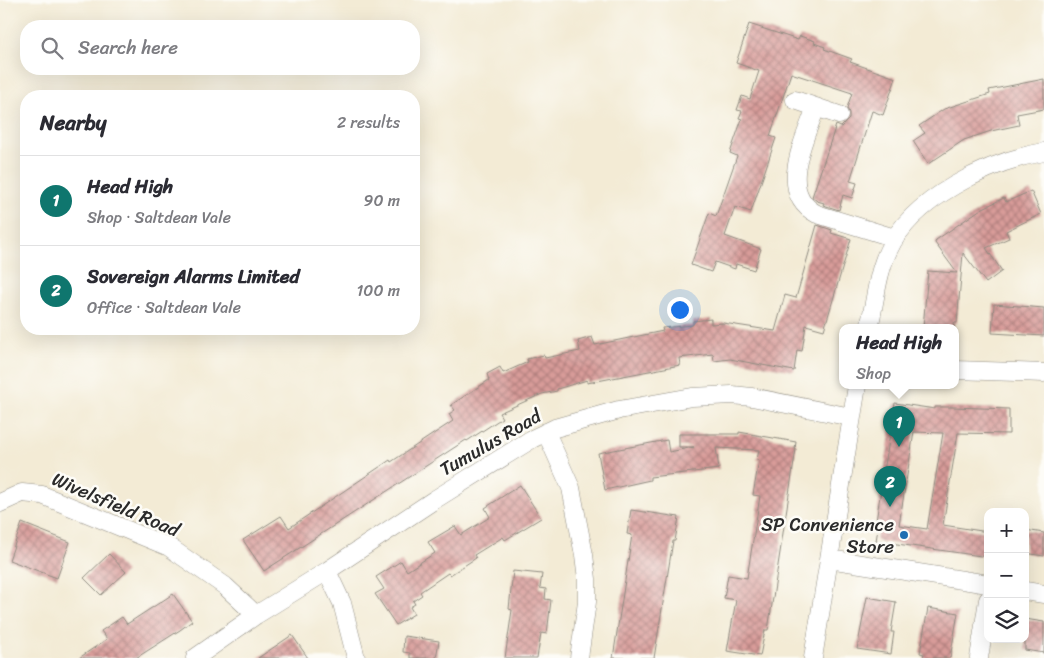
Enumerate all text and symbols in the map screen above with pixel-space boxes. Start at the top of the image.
search box [20,20,420,75]
text: Search here [78,31,178,64]
icon: search [38,34,66,62]
text: Nearby [40,104,106,142]
text: 2 results [337,108,400,137]
text: Head High [87,170,173,203]
text: 1 [53,186,59,215]
text: 90 m [364,186,400,215]
text: Shop · Saltdean Vale [87,203,231,232]
text: Sovereign Alarms Limited [87,260,300,293]
text: 2 [51,276,61,305]
text: 100 m [356,276,400,305]
text: Office · Saltdean Vale [87,293,241,322]
your location [667,297,693,323]
popup [839,324,959,389]
text: Head High [856,326,942,359]
text: Shop [856,359,891,388]
street label: Tumulus Road [433,399,549,485]
pin: 1 [883,406,915,447]
street label: Wivelsfield Road [47,463,187,547]
pin: 2 [874,466,906,507]
place label: SP Convenience Store [761,508,894,563]
map controls [984,508,1029,643]
button: + [984,508,1029,553]
marker: SP Convenience Store [898,529,910,541]
button: − [984,553,1029,598]
button: layers [984,598,1029,643]

